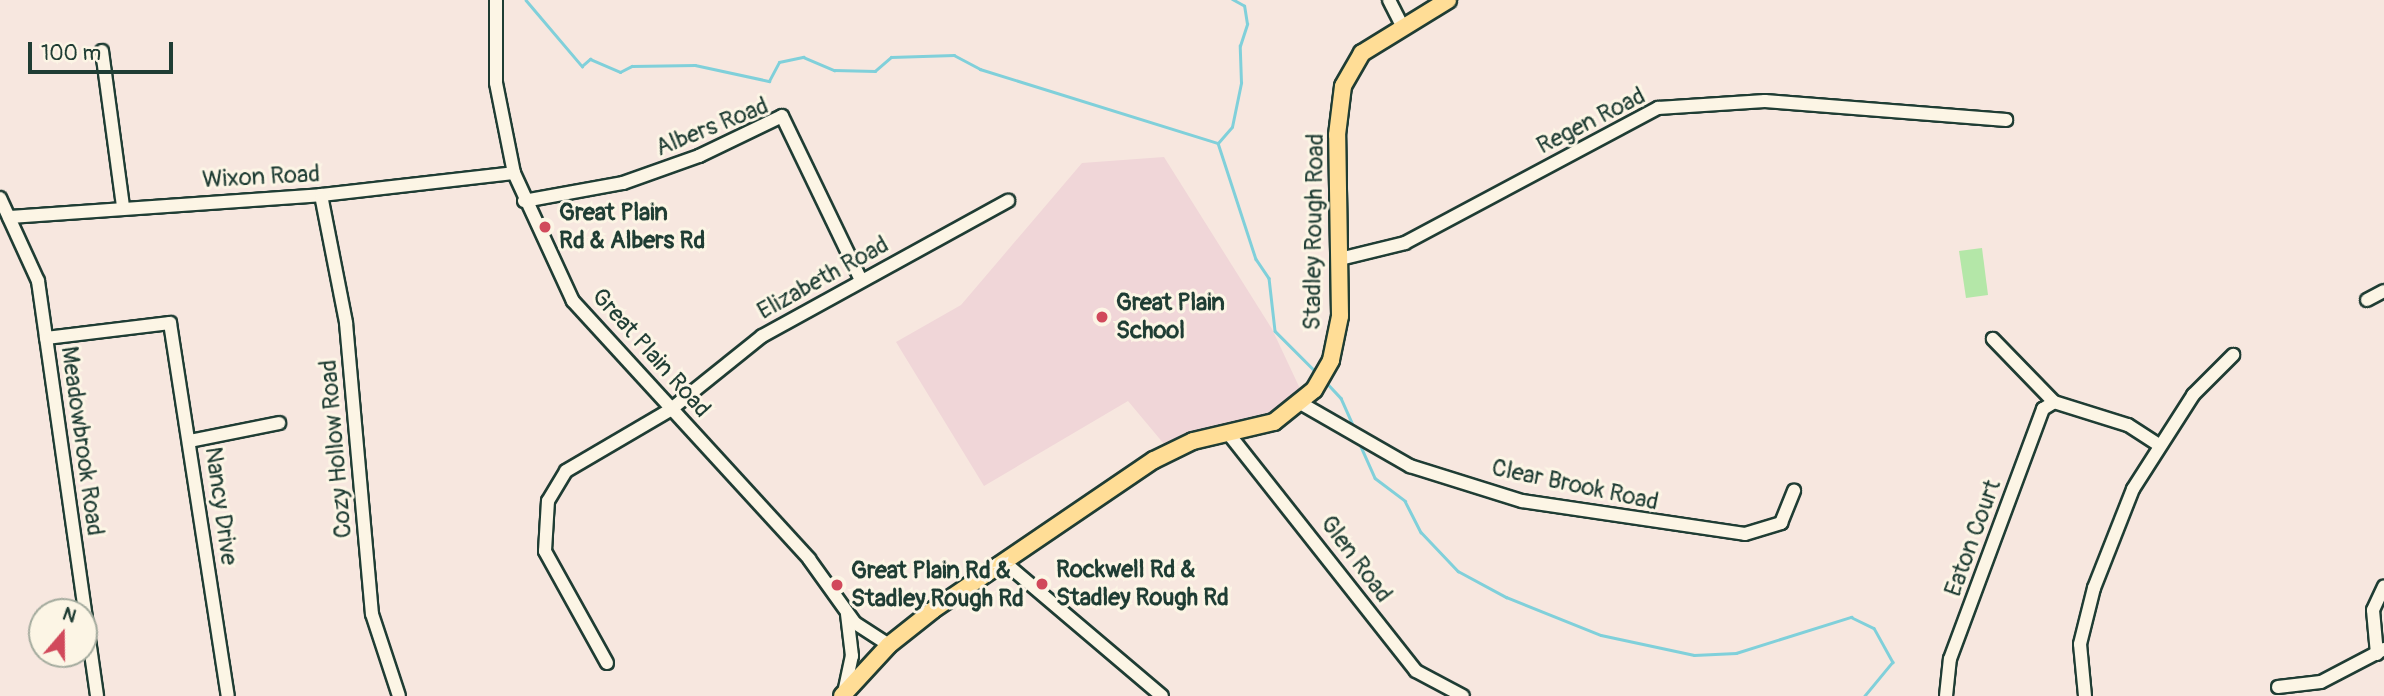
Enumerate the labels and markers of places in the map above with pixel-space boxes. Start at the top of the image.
place label: Great Plain Rd & Albers Rd [559,199,705,255]
marker: Great Plain Rd & Albers Rd [537,219,553,235]
place label: Great Plain School [1116,289,1225,345]
marker: Great Plain School [1094,309,1110,325]
place label: Rockwell Rd & Stadley Rough Rd [1056,556,1229,612]
place label: Great Plain Rd & Stadley Rough Rd [851,557,1024,613]
marker: Rockwell Rd & Stadley Rough Rd [1034,576,1050,592]
marker: Great Plain Rd & Stadley Rough Rd [829,577,845,593]

